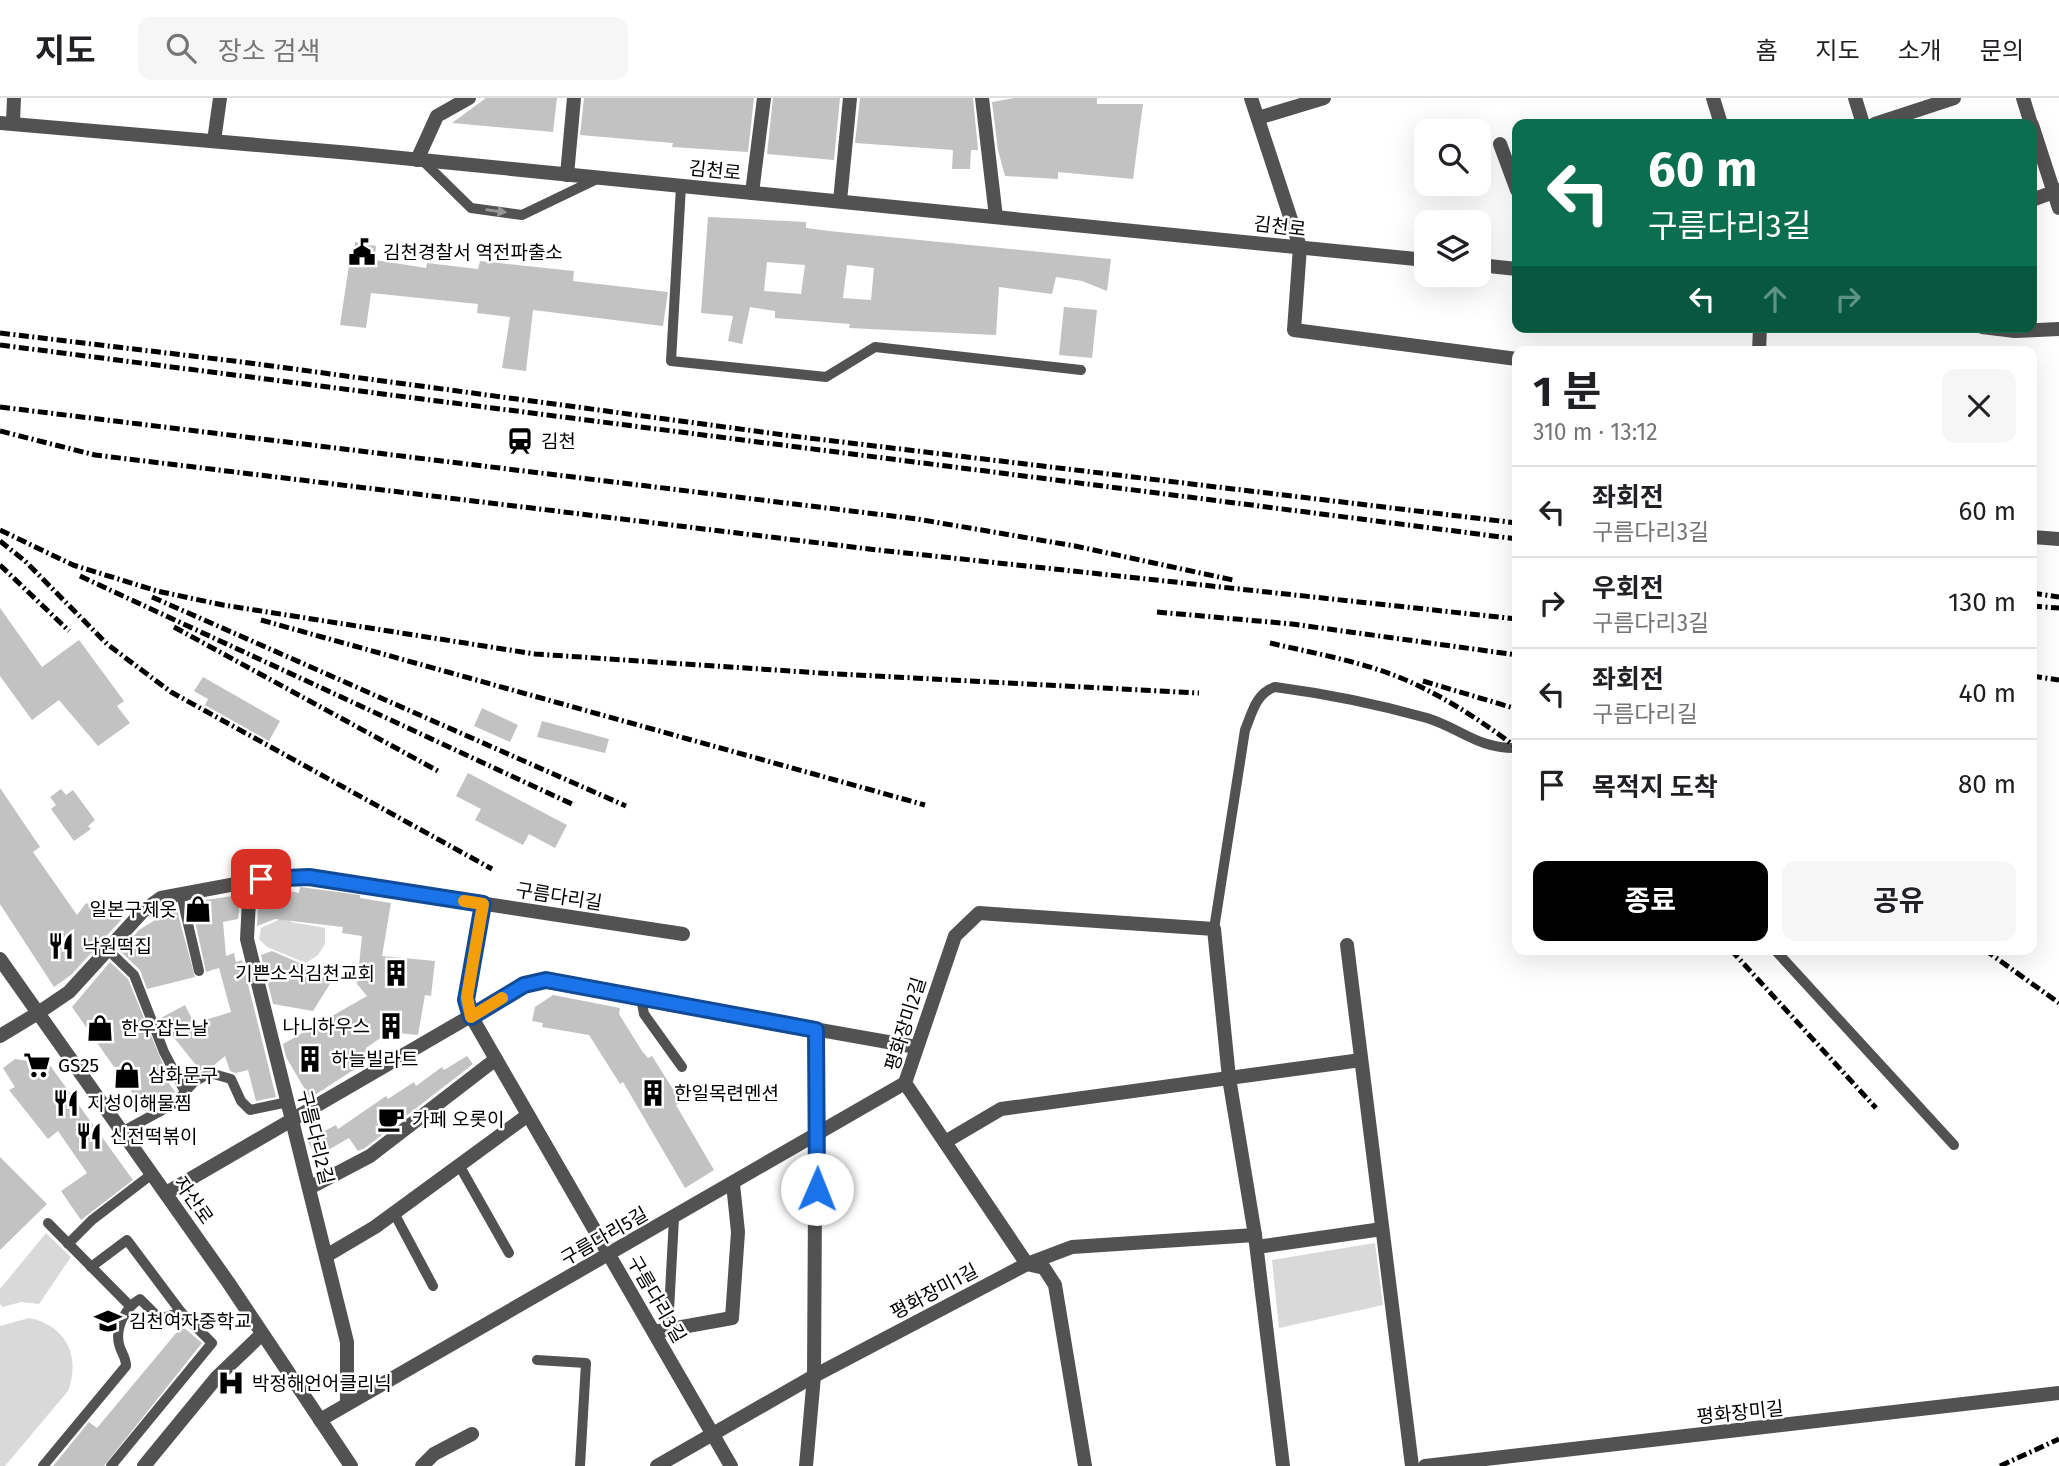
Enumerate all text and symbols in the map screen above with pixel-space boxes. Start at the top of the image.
search box [138,17,628,80]
icon: search [162,29,200,67]
text: 지도 [35,31,96,71]
text: 장소 검색 [218,36,320,67]
text: 홈 [1755,37,1777,65]
text: 지도 [1815,37,1860,65]
text: 소개 [1898,37,1942,65]
text: 문의 [1980,37,2024,65]
map controls [1414,119,1491,287]
button: search [1414,119,1491,196]
text: 60 m [1648,140,1757,199]
icon: left [1533,147,1624,238]
street label: 김천로 [688,156,742,185]
one-way arrow [485,206,507,217]
text: 구름다리3길 [1648,207,1811,245]
button: layers [1414,210,1491,287]
street label: 김천로 [1253,212,1307,241]
public building icon: 김천경찰서 역전파출소 [347,237,377,267]
place label: 김천경찰서 역전파출소 [383,241,563,264]
icon: left [1683,280,1721,318]
icon: ahead [1756,280,1794,318]
icon: right [1829,280,1867,318]
text: 1 분 [1533,367,1601,417]
button: close [1942,369,2016,443]
text: 310 m · 13:12 [1533,418,1658,446]
station icon: 김천 [505,426,535,456]
place label: 김천 [541,430,576,453]
text: 좌회전 [1592,482,1664,513]
icon: left [1533,493,1571,531]
text: 60 m [1958,496,2016,527]
text: 구름다리3길 [1592,518,1709,546]
text: 우회전 [1592,573,1664,604]
icon: right [1533,584,1571,622]
text: 130 m [1948,587,2016,618]
text: 구름다리3길 [1592,609,1709,637]
text: 좌회전 [1592,664,1664,695]
icon: left [1533,675,1571,713]
text: 40 m [1958,678,2016,709]
text: 구름다리길 [1592,700,1698,728]
icon: arrive [1533,766,1571,804]
text: 80 m [1958,769,2016,800]
text: 목적지 도착 [1592,772,1718,803]
pin [231,849,291,909]
icon: arrive [242,860,280,898]
button: 종료 [1533,861,1768,941]
button: 공유 [1782,861,2016,941]
street label: 구름다리길 [514,878,604,915]
shop icon: 일본구제옷 [183,894,213,924]
place label: 일본구제옷 [90,898,177,921]
restaurant icon: 낙원떡집 [46,931,76,961]
place label: 낙원떡집 [82,935,152,958]
building icon: 기쁜소식김천교회 [381,958,411,988]
place label: 기쁜소식김천교회 [235,962,375,985]
street label: 평화장미2길 [880,974,931,1074]
building icon: 나니하우스 [376,1011,406,1041]
shop icon: 한우잡는날 [85,1013,115,1043]
place label: 나니하우스 [283,1015,370,1038]
place label: 한우잡는날 [121,1017,208,1040]
building icon: 하늘빌라트 [295,1044,325,1074]
place label: 하늘빌라트 [331,1048,418,1071]
supermarket icon: GS25 [22,1050,52,1080]
place label: GS25 [58,1054,99,1077]
shop icon: 삼화문구 [112,1060,142,1090]
place label: 삼화문구 [148,1064,218,1087]
building icon: 한일목련멘션 [638,1078,668,1108]
place label: 한일목련멘션 [674,1082,779,1105]
street label: 구름다리2길 [293,1087,338,1187]
restaurant icon: 지성이해물찜 [51,1088,81,1118]
place label: 지성이해물찜 [87,1092,192,1115]
cafe icon: 카페 오롯이 [376,1104,406,1134]
place label: 카페 오롯이 [412,1108,504,1131]
restaurant icon: 신전떡볶이 [74,1121,104,1151]
place label: 신전떡볶이 [110,1125,197,1148]
position arrow [780,1152,854,1226]
street label: 자산로 [169,1172,218,1228]
street label: 구름다리5길 [557,1202,652,1271]
street label: 구름다리3길 [622,1252,691,1347]
street label: 평화장미1길 [887,1259,982,1324]
school or university icon: 김천여자중학교 [93,1306,123,1336]
place label: 김천여자중학교 [129,1310,251,1333]
hospital icon: 박정해언어클리닉 [216,1368,246,1398]
place label: 박정해언어클리닉 [252,1372,392,1395]
street label: 평화장미길 [1695,1396,1785,1429]

